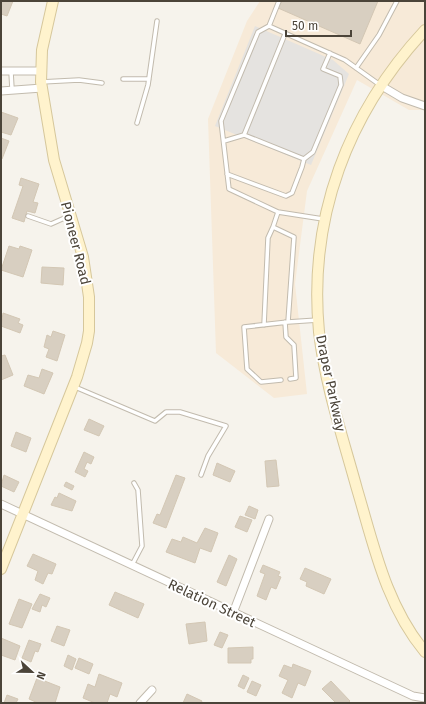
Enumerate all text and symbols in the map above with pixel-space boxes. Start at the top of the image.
scale bar [286,12,351,38]
text: 50 m [292,19,318,33]
street label: Pioneer Road [57,200,94,286]
street label: Draper Parkway [312,333,349,433]
street label: Relation Street [165,576,259,632]
north arrow [12,652,52,692]
text: N [33,670,48,681]

